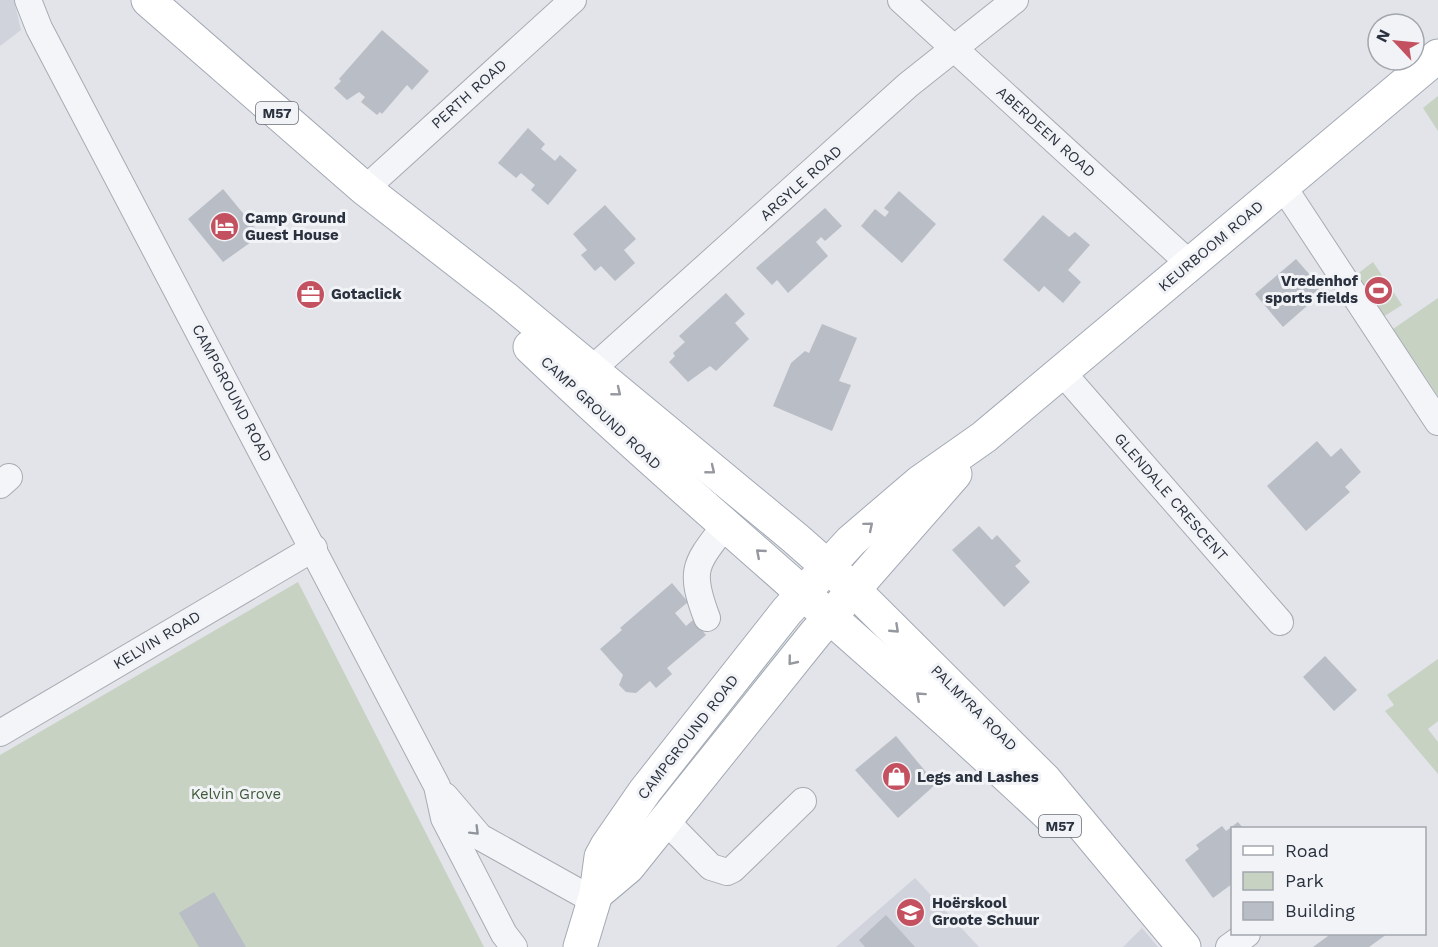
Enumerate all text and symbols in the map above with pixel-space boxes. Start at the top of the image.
north arrow [1366,12,1426,72]
text: N [1372,26,1394,45]
street label: PERTH ROAD [428,56,510,132]
street label: ABERDEEN ROAD [993,83,1099,181]
road number: M57 [256,102,298,124]
street label: ARGYLE ROAD [756,142,846,224]
street label: KEURBOOM ROAD [1155,197,1267,295]
place label: Camp Ground Guest House [245,209,346,244]
hotel icon: Camp Ground Guest House [208,211,240,243]
place label: Vredenhof sports fields [1265,272,1359,307]
sports icon: Vredenhof sports fields [1363,274,1395,306]
office icon: Gotaclick [294,278,326,310]
place label: Gotaclick [331,285,402,303]
street label: CAMPGROUND ROAD [188,321,276,465]
street label: CAMP GROUND ROAD [537,353,665,473]
one-way arrow [610,385,621,396]
street label: GLENDALE CRESCENT [1110,429,1232,565]
one-way arrow [705,463,716,474]
one-way arrow [862,522,873,533]
one-way arrow [756,549,767,560]
street label: KELVIN ROAD [110,607,204,673]
one-way arrow [888,622,899,633]
one-way arrow [789,655,800,666]
street label: PALMYRA ROAD [927,661,1021,755]
street label: CAMPGROUND ROAD [634,671,742,803]
one-way arrow [916,692,927,703]
shop icon: Legs and Lashes [880,761,912,793]
place label: Legs and Lashes [917,768,1039,786]
park label: Kelvin Grove [191,785,281,803]
road number: M57 [1039,815,1081,837]
one-way arrow [467,823,478,834]
legend [1231,827,1426,935]
text: Road [1285,840,1329,861]
text: Park [1285,870,1324,891]
place label: Hoërskool Groote Schuur [932,894,1040,929]
school or university icon: Hoërskool Groote Schuur [895,896,927,928]
text: Building [1285,900,1355,921]

